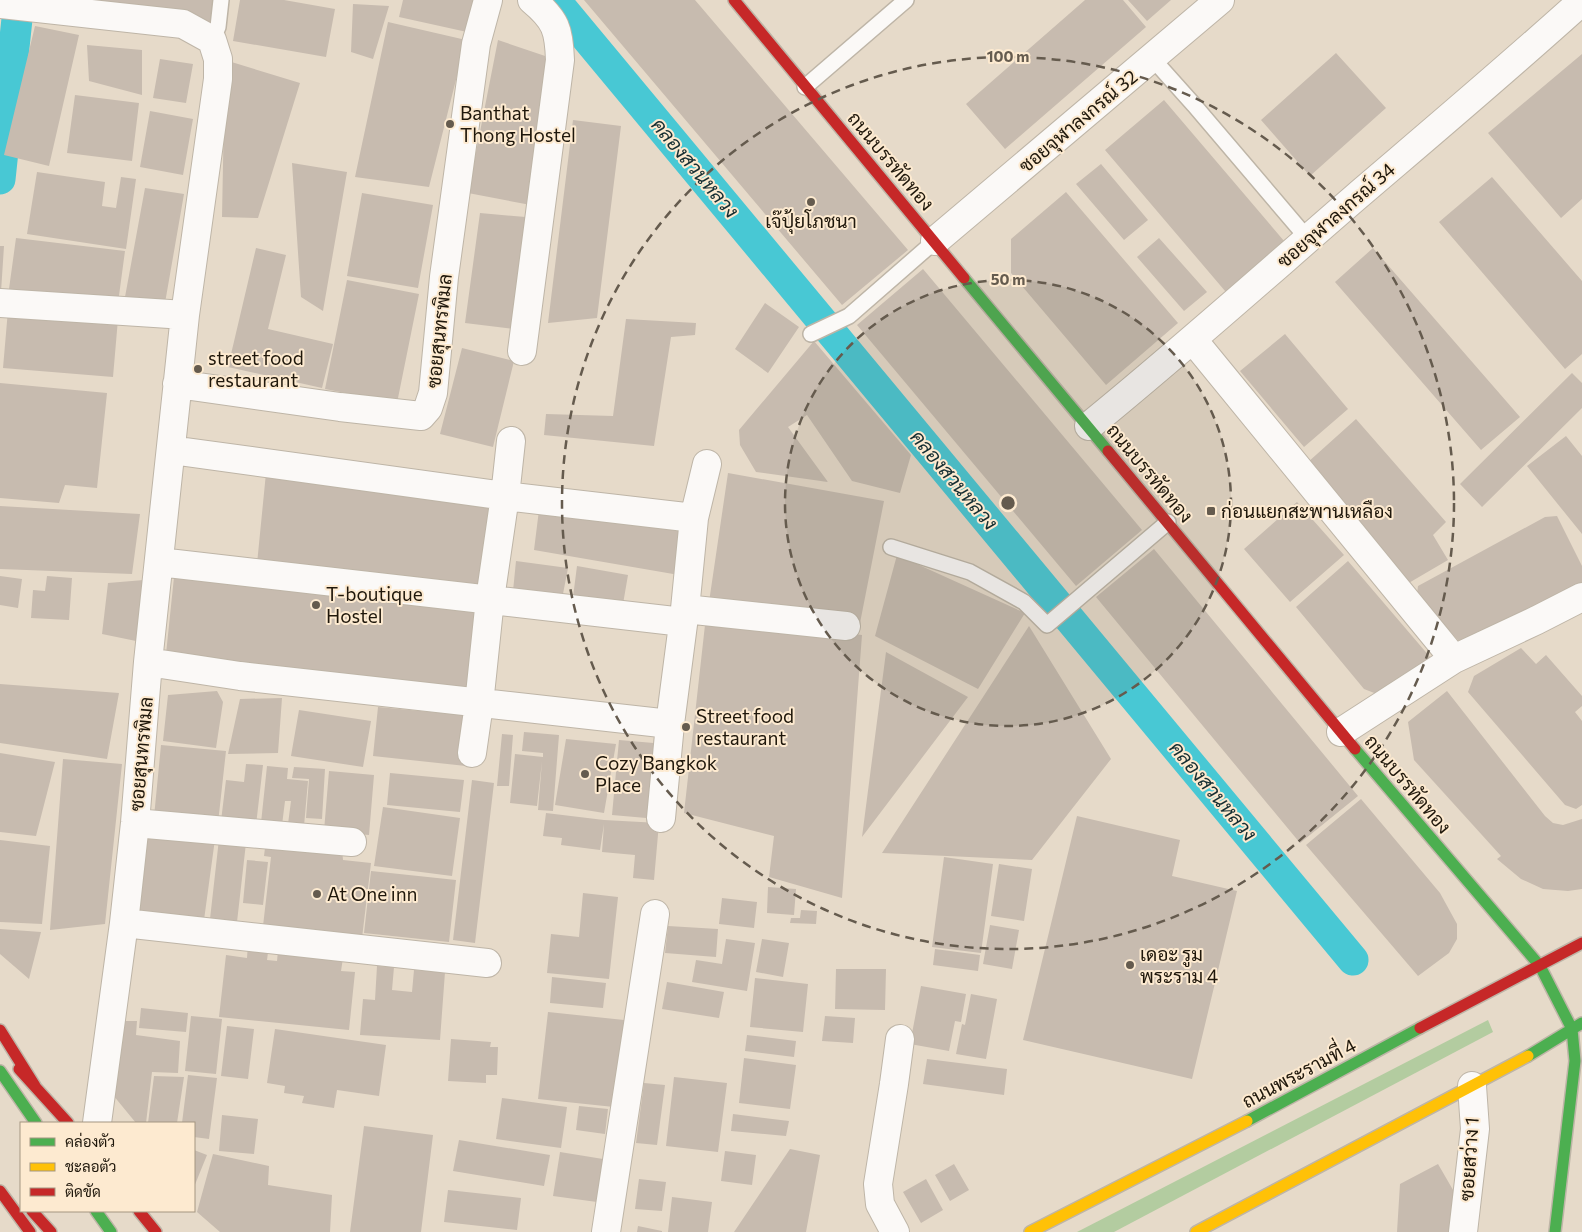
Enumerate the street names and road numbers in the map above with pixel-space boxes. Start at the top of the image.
street label: ซอยจุฬาลงกรณ์ 32 [1014,64,1143,178]
street label: ถนนบรรทัดทอง [843,107,939,215]
street label: ซอยจุฬาลงกรณ์ 34 [1272,157,1401,274]
street label: ซอยสุนทรพิมล [421,273,458,389]
street label: ถนนบรรทัดทอง [1102,419,1198,527]
street label: ซอยสุนทรพิมล [124,696,159,812]
street label: ถนนบรรทัดทอง [1360,730,1456,838]
street label: ถนนพระรามที่ 4 [1235,1028,1360,1112]
street label: ซอยสว่าง 1 [1454,1116,1483,1202]

